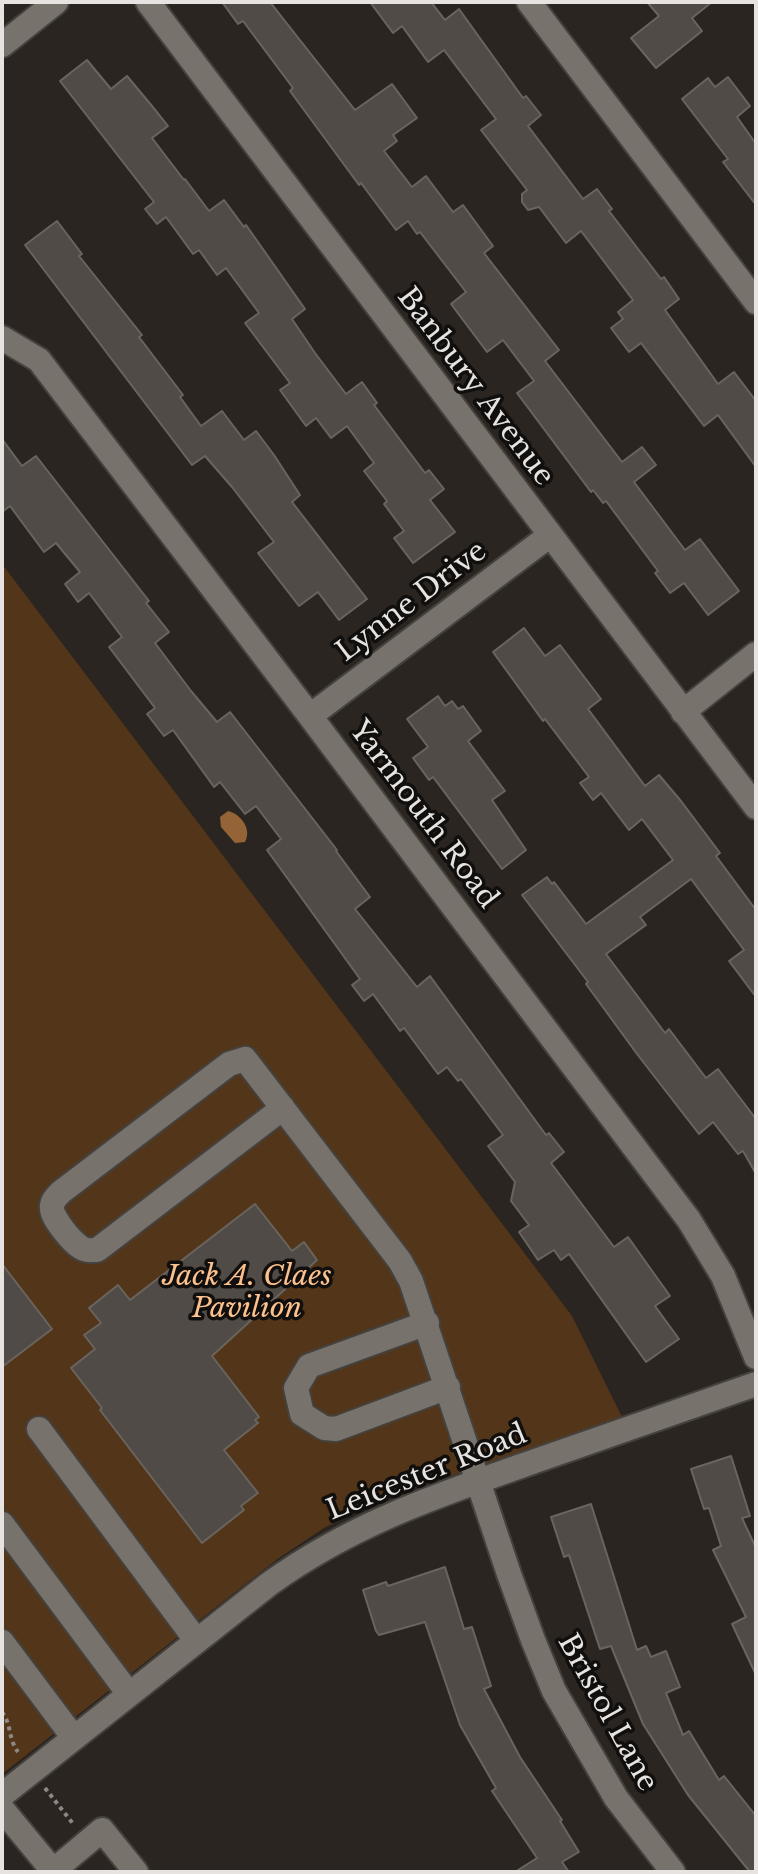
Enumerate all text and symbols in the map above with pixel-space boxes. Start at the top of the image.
street label: Banbury Avenue [390,281,560,493]
street label: Lynne Drive [330,535,494,669]
street label: Yarmouth Road [342,715,504,915]
park label: Jack A. Claes Pavilion [162,1260,332,1326]
street label: Leicester Road [322,1418,532,1528]
street label: Bristol Lane [550,1629,664,1797]

